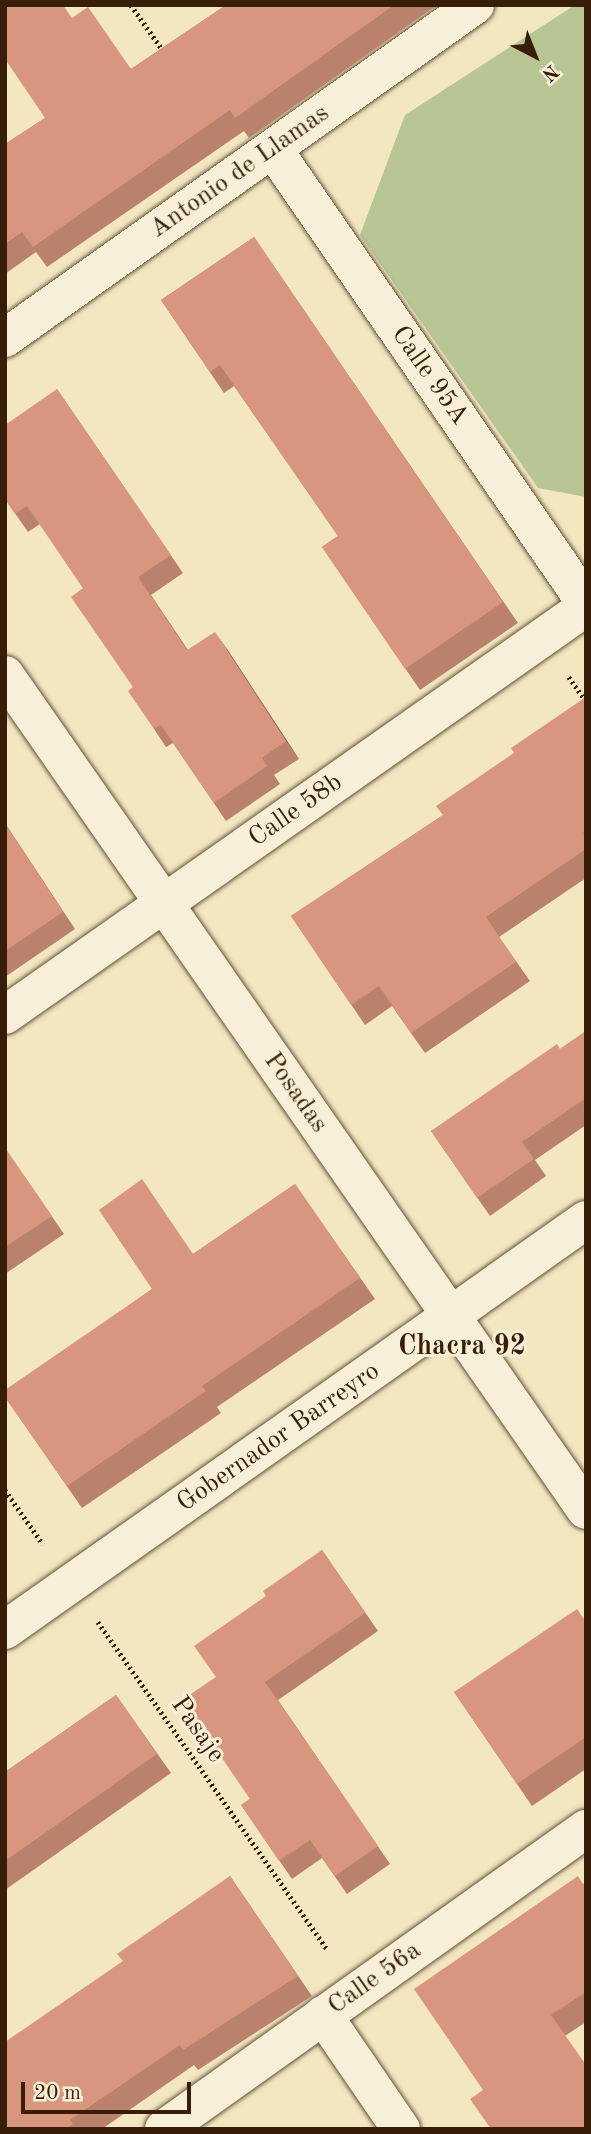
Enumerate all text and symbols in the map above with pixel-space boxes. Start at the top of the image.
north arrow [500,21,570,91]
text: N [538,60,561,84]
street label: Antonio de Llamas [144,98,336,246]
street label: Calle 95A [384,321,474,431]
street label: Calle 58b [243,768,349,854]
street label: Posadas [256,1047,334,1139]
district label: Chacra 92 [398,1330,526,1364]
street label: Gobernador Barreyro [172,1356,386,1520]
street label: Pasaje [163,1691,231,1769]
street label: Calle 56a [322,1936,428,2022]
scale bar [24,2068,194,2112]
text: 20 m [34,2083,81,2104]

